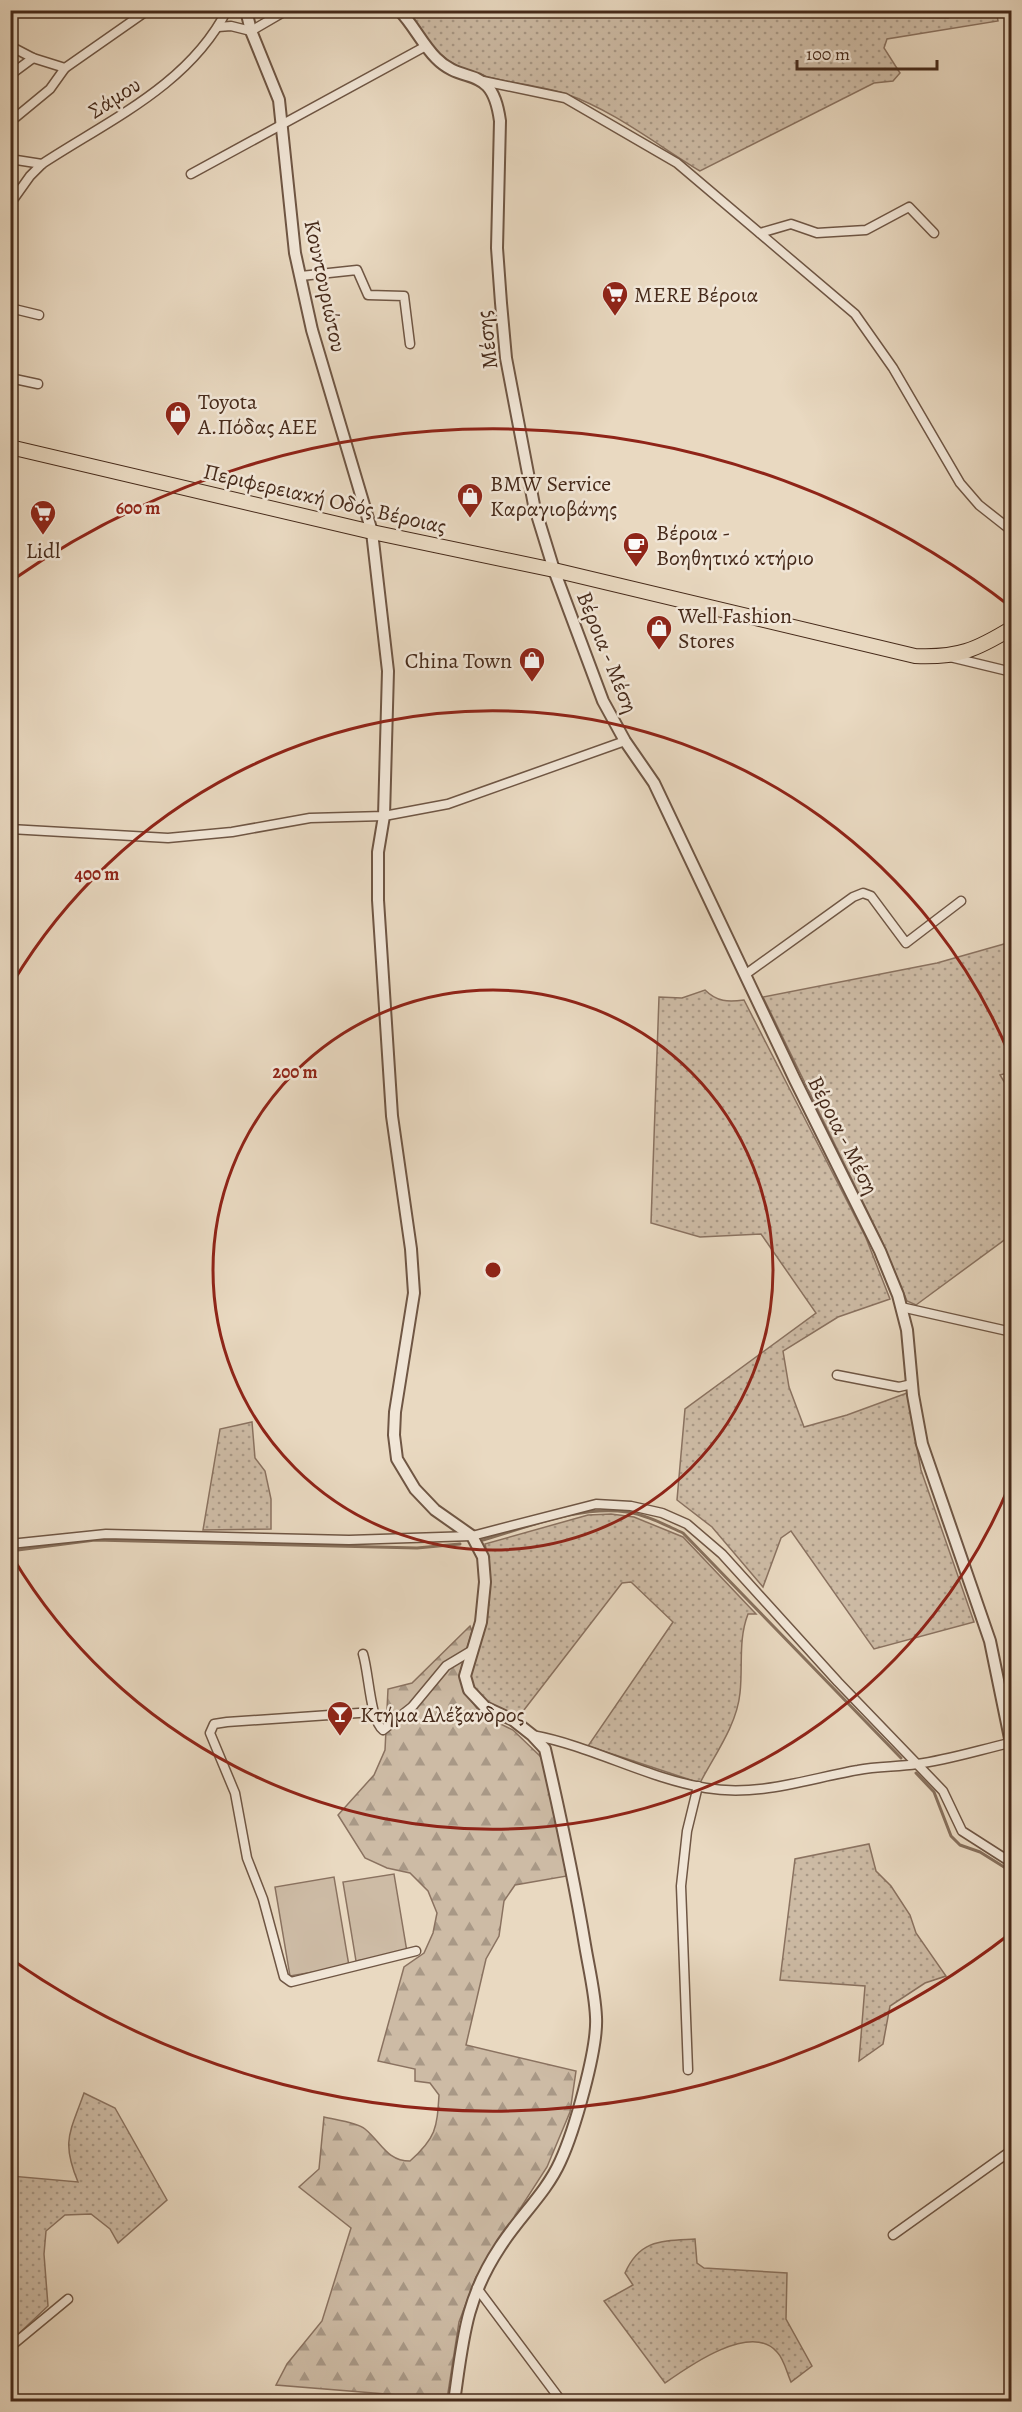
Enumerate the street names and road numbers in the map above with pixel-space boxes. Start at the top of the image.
street label: Σάμου [82,70,147,126]
street label: Κουντουριώτου [296,217,354,355]
street label: Μέσης [469,309,505,371]
street label: Περιφερειακή Οδός Βέροιας [200,456,449,542]
street label: Βέροια - Μέση [569,587,645,718]
street label: Βέροια - Μέση [800,1071,886,1200]

